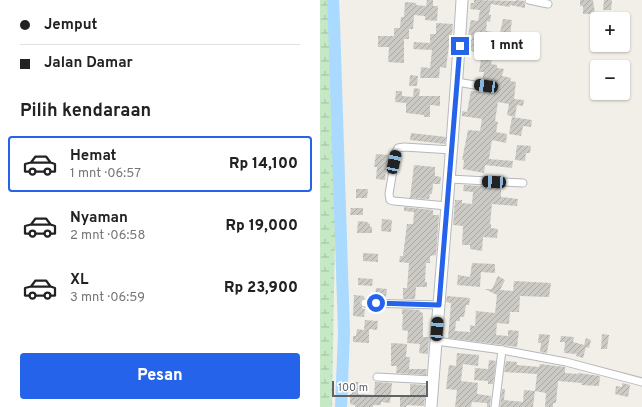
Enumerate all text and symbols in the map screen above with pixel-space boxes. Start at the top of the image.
map controls [590,12,630,100]
button: + [590,12,630,52]
text: Jemput [44,16,97,35]
callout: 1 mnt [474,32,540,60]
route end [451,37,469,55]
text: 1 mnt [491,38,523,54]
text: Jalan Damar [44,54,133,73]
button: − [590,60,630,100]
car [473,78,499,94]
text: Pilih kendaraan [20,100,151,123]
icon: car [22,146,58,182]
text: Hemat [70,147,116,166]
car [386,149,402,175]
text: Rp 14,100 [229,155,298,174]
text: 1 mnt · 06:57 [70,166,141,182]
car [482,175,506,189]
icon: car [22,208,58,244]
text: Nyaman [70,209,128,228]
text: Rp 19,000 [226,217,298,236]
text: 2 mnt · 06:58 [70,228,145,244]
icon: car [22,270,58,306]
text: XL [70,271,88,290]
text: Rp 23,900 [224,279,298,298]
text: 3 mnt · 06:59 [70,290,145,306]
route start [367,294,385,312]
car [430,317,444,341]
button: Pesan [20,353,300,399]
scale bar [332,379,428,398]
text: 100 m [338,381,368,395]

